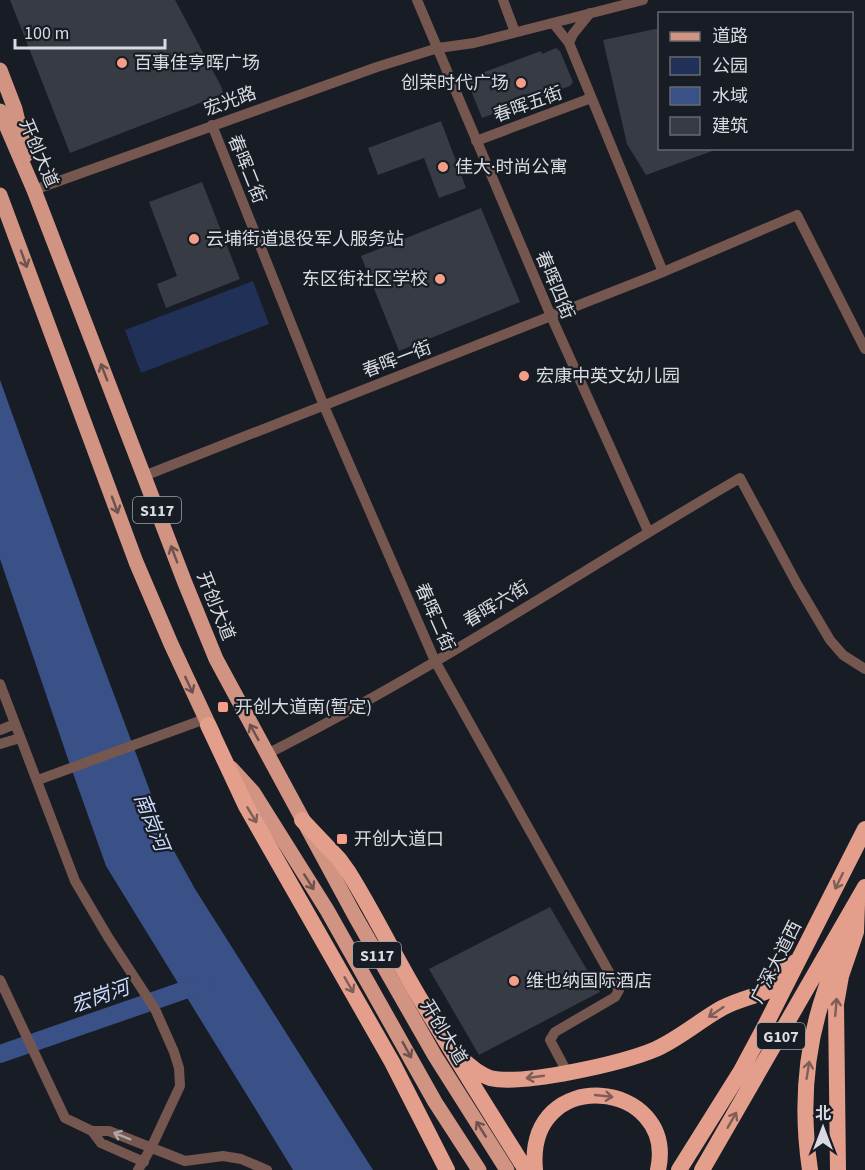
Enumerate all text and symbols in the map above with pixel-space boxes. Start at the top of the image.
scale bar [15,12,165,50]
legend [658,12,853,150]
text: 100 m [24,21,69,46]
text: 道路 [712,24,748,49]
place label: 百事佳亨晖广场 [134,51,260,76]
text: 公园 [712,54,748,79]
marker: 百事佳亨晖广场 [115,56,129,70]
place label: 创荣时代广场 [401,71,509,96]
marker: 创荣时代广场 [514,76,528,90]
street label: 宏光路 [201,80,260,122]
street label: 春晖五街 [490,80,566,129]
text: 水域 [712,84,748,109]
text: 建筑 [712,114,748,139]
street label: 开创大道 [13,115,64,191]
street label: 春晖二街 [221,131,272,207]
place label: 佳大·时尚公寓 [455,155,567,180]
marker: 佳大·时尚公寓 [436,160,450,174]
place label: 云埔街道退役军人服务站 [206,227,404,252]
marker: 云埔街道退役军人服务站 [187,232,201,246]
street label: 春晖四街 [529,247,580,323]
one-way arrow [19,249,30,268]
place label: 东区街社区学校 [302,267,428,292]
marker: 东区街社区学校 [433,272,447,286]
street label: 春晖一街 [359,335,435,384]
one-way arrow [98,364,109,382]
place label: 宏康中英文幼儿园 [536,364,680,389]
marker: 宏康中英文幼儿园 [517,369,531,383]
one-way arrow [110,495,121,514]
road number: S117 [133,497,181,523]
one-way arrow [167,546,178,564]
street label: 开创大道 [190,568,241,644]
street label: 春晖六街 [459,575,534,634]
street label: 春晖二街 [408,579,461,655]
one-way arrow [184,676,196,694]
place label: 开创大道南(暂定) [235,695,372,720]
marker: 开创大道南(暂定) [216,700,230,714]
one-way arrow [248,724,260,741]
water label: 南岗河 [127,789,177,859]
one-way arrow [247,806,258,824]
place label: 开创大道口 [354,827,444,852]
marker: 开创大道口 [335,832,349,846]
one-way arrow [833,872,844,890]
one-way arrow [304,873,316,890]
street label: 广深大道西 [745,916,808,1008]
road number: S117 [353,942,401,968]
place label: 维也纳国际酒店 [526,969,652,994]
water label: 宏岗河 [67,973,137,1020]
marker: 维也纳国际酒店 [507,974,521,988]
one-way arrow [343,976,355,993]
street label: 开创大道 [414,995,473,1070]
one-way arrow [831,997,842,1017]
one-way arrow [707,1006,724,1019]
road number: G107 [757,1023,805,1049]
one-way arrow [402,1041,413,1059]
one-way arrow [802,1061,813,1080]
one-way arrow [525,1072,545,1083]
one-way arrow [594,1091,614,1102]
north arrow [793,1098,853,1158]
text: 北 [815,1103,831,1125]
one-way arrow [727,1111,738,1129]
one-way arrow [475,1121,487,1138]
one-way arrow [113,1130,132,1141]

